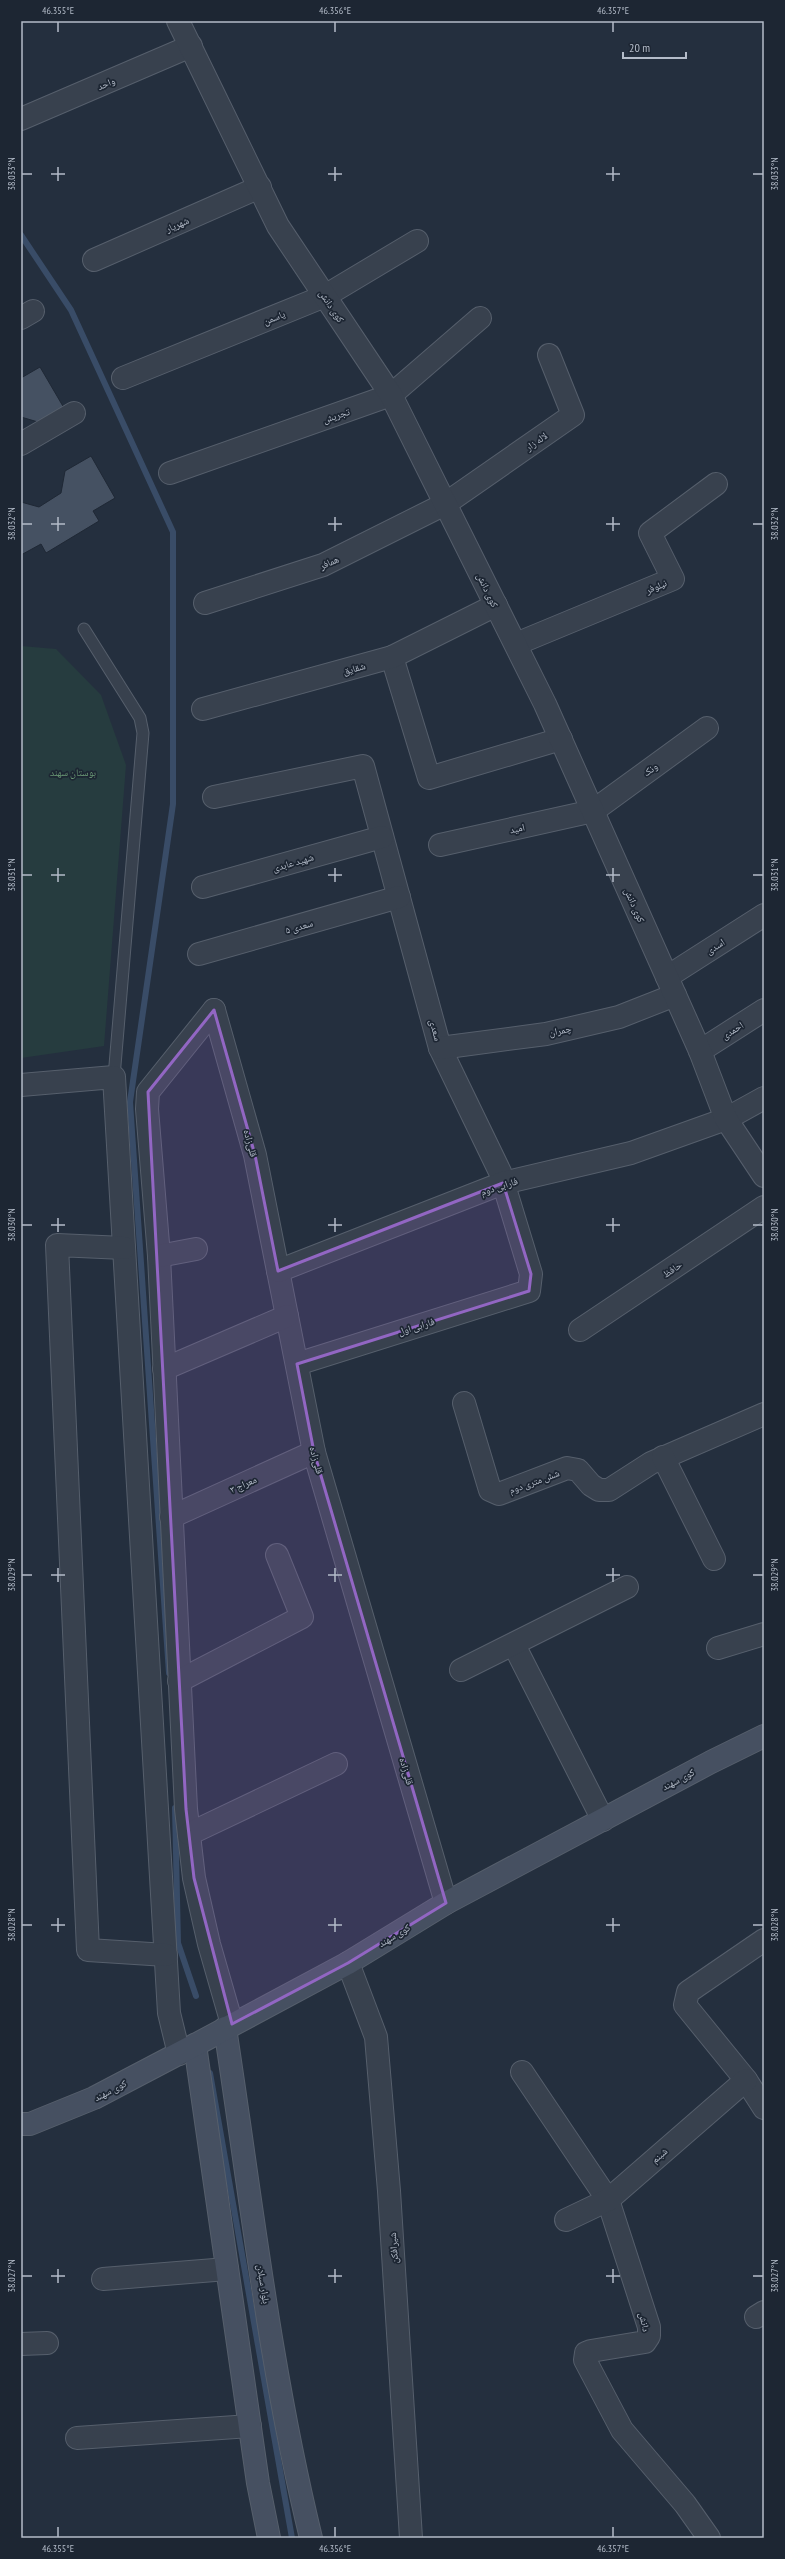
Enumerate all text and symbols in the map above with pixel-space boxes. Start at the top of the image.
text: 46.355°E [42,4,74,17]
text: 46.356°E [319,4,351,17]
text: 46.357°E [597,4,629,17]
scale bar [623,34,686,60]
text: 20 m [629,40,650,55]
street label: واحد [95,74,117,93]
text: 38.033°N [5,157,18,191]
text: 38.033°N [768,157,781,191]
street label: شهریار [163,213,191,236]
street label: کوی دانش [316,287,347,325]
street label: یاسمن [261,307,287,328]
street label: تجریش [321,405,351,426]
street label: لاله زار [522,429,550,454]
text: 38.032°N [5,507,18,541]
text: 38.032°N [768,507,781,541]
street label: همافر [317,552,341,573]
street label: کوی دانش [474,571,501,610]
street label: نیلوفر [643,576,669,597]
street label: شقایق [341,659,367,678]
street label: ونک [640,759,661,779]
park label: بوستان سهند [50,766,96,779]
street label: امید [508,820,526,837]
street label: شهید عابدی [271,850,316,875]
text: 38.031°N [5,858,18,892]
text: 38.031°N [768,858,781,892]
street label: کوی دانش [621,886,648,925]
street label: سعدی ۵ [284,916,315,937]
street label: اسدی [703,936,727,957]
street label: سعدی [426,1018,445,1043]
street label: احمدی [719,1018,746,1042]
street label: چمران [548,1022,573,1039]
street label: قلی‌زاده [241,1128,260,1158]
street label: فارابی دوم [479,1174,520,1200]
text: 38.030°N [5,1208,18,1242]
text: 38.030°N [768,1208,781,1242]
street label: حافظ [660,1258,685,1281]
street label: فارابی اول [396,1315,436,1338]
street label: قلی‌زاده [307,1445,326,1475]
street label: شش متری دوم [507,1466,562,1498]
street label: معراج ۳ [228,1473,259,1496]
text: 38.029°N [5,1558,18,1592]
text: 38.029°N [768,1558,781,1592]
street label: قلی‌زاده [396,1756,417,1786]
street label: کوی سهند [660,1765,697,1793]
text: 38.028°N [5,1908,18,1942]
text: 38.028°N [768,1908,781,1942]
street label: کوی سهند [376,1921,413,1950]
street label: کوی سهند [92,2077,129,2104]
street label: شبنم [648,2144,671,2167]
street label: شیر‌افکن [386,2232,401,2264]
text: 38.027°N [5,2259,18,2293]
text: 38.027°N [768,2259,781,2293]
street label: بلوار سبلان [254,2263,273,2305]
street label: دانش [636,2311,653,2333]
text: 46.355°E [42,2542,74,2555]
text: 46.356°E [319,2542,351,2555]
text: 46.357°E [597,2542,629,2555]

